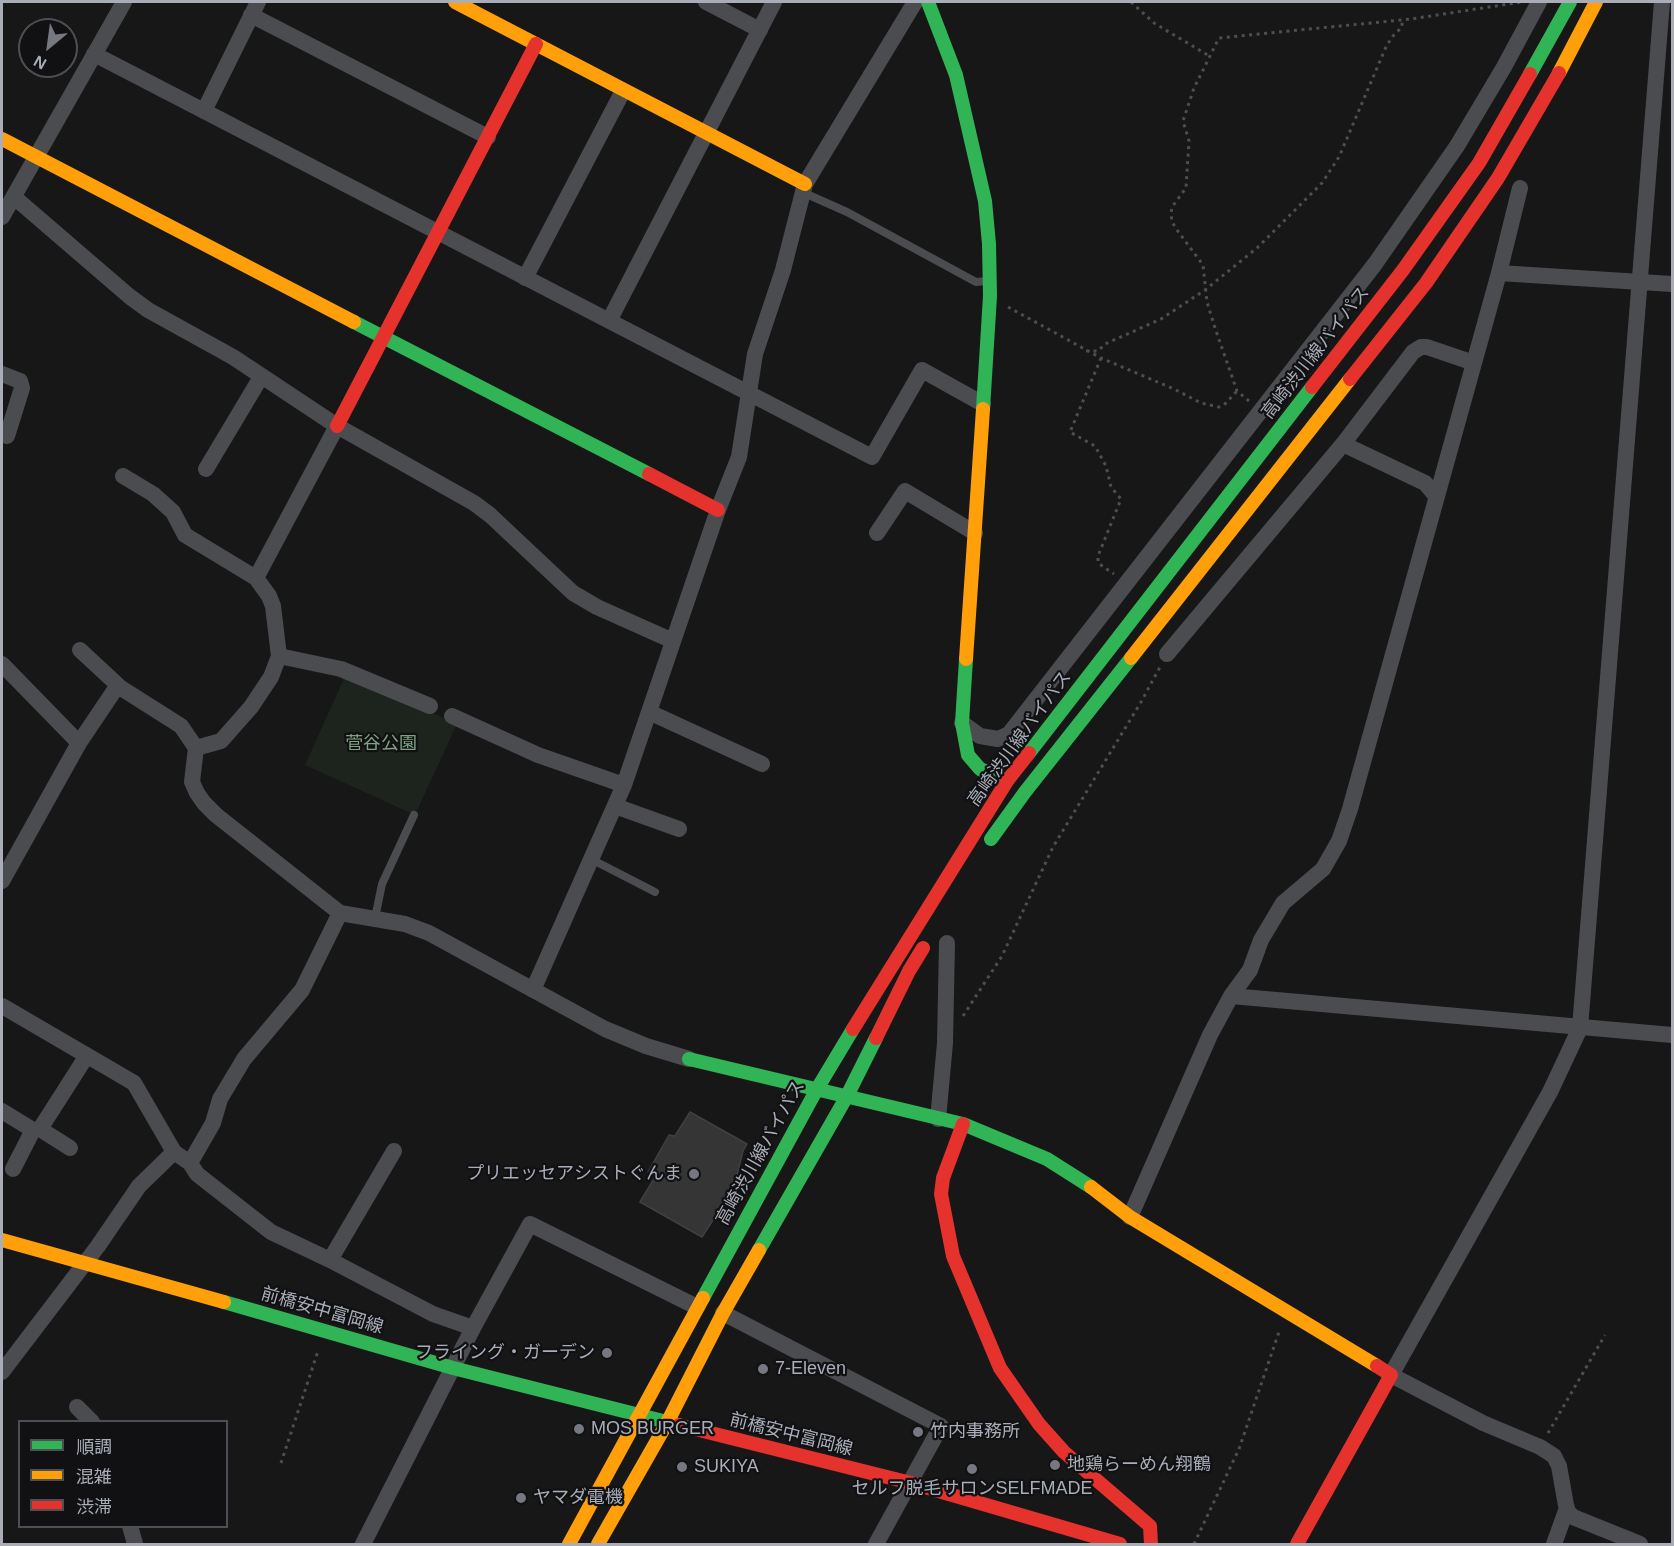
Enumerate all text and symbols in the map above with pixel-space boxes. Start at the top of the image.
north arrow [18,18,78,78]
text: N [31,52,49,73]
street label: 高崎渋川線バイパス [1258,283,1374,423]
street label: 高崎渋川線バイパス [964,667,1076,811]
park label: 菅谷公園 [345,733,417,755]
street label: 高崎渋川線バイパス [712,1077,810,1229]
place label: プリエッセアシストぐんま [466,1163,682,1185]
marker: プリエッセアシストぐんま [687,1167,701,1181]
street label: 前橋安中富岡線 [258,1283,386,1339]
place label: フライング・ガーデン [415,1342,595,1364]
marker: フライング・ガーデン [600,1346,614,1360]
place label: 7-Eleven [775,1358,846,1380]
marker: 7-Eleven [756,1362,770,1376]
street label: 前橋安中富岡線 [727,1409,855,1461]
place label: MOS BURGER [591,1418,714,1440]
legend [18,1420,228,1528]
place label: 竹内事務所 [930,1421,1020,1443]
marker: MOS BURGER [572,1422,586,1436]
marker: 竹内事務所 [911,1425,925,1439]
text: 順調 [76,1437,112,1457]
place label: 地鶏らーめん翔鶴 [1067,1454,1211,1476]
place label: SUKIYA [694,1456,759,1478]
marker: 地鶏らーめん翔鶴 [1048,1458,1062,1472]
marker: SUKIYA [675,1460,689,1474]
marker: セルフ脱毛サロンSELFMADE [965,1462,979,1476]
text: 混雑 [76,1467,112,1487]
place label: セルフ脱毛サロンSELFMADE [851,1478,1093,1500]
place label: ヤマダ電機 [533,1487,623,1509]
marker: ヤマダ電機 [514,1491,528,1505]
text: 渋滞 [76,1497,112,1517]

